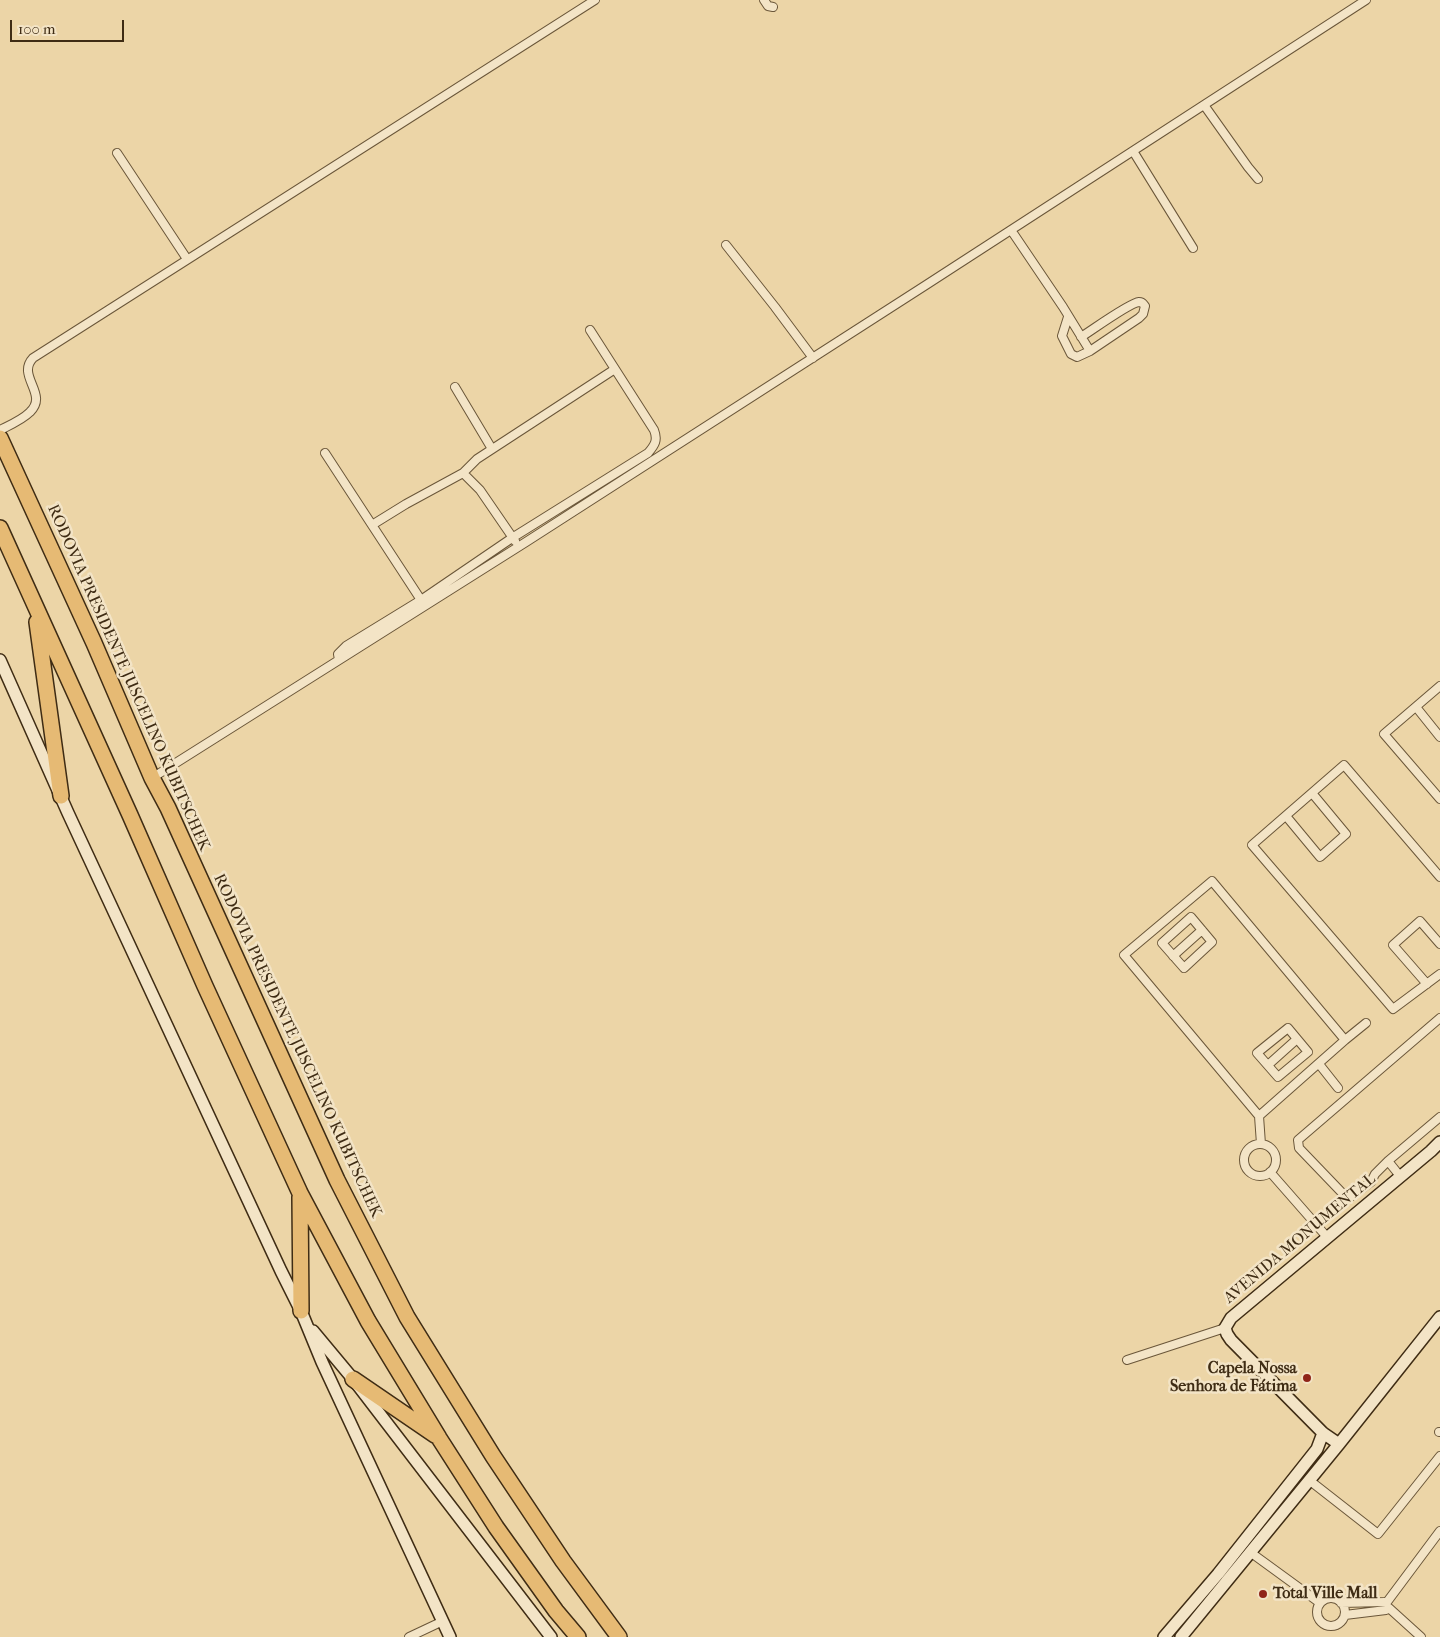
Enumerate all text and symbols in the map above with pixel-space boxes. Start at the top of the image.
scale bar [12,10,126,42]
text: 100 m [18,20,56,38]
street label: RODOVIA PRESIDENTE JUSCELINO KUBITSCHEK [42,502,214,854]
street label: RODOVIA PRESIDENTE JUSCELINO KUBITSCHEK [209,871,385,1221]
street label: AVENIDA MONUMENTAL [1220,1170,1380,1308]
place label: Capela Nossa Senhora de Fátima [1170,1359,1297,1397]
marker: Capela Nossa Senhora de Fátima [1301,1372,1313,1384]
place label: Total Ville Mall [1273,1584,1377,1604]
marker: Total Ville Mall [1257,1588,1269,1600]

